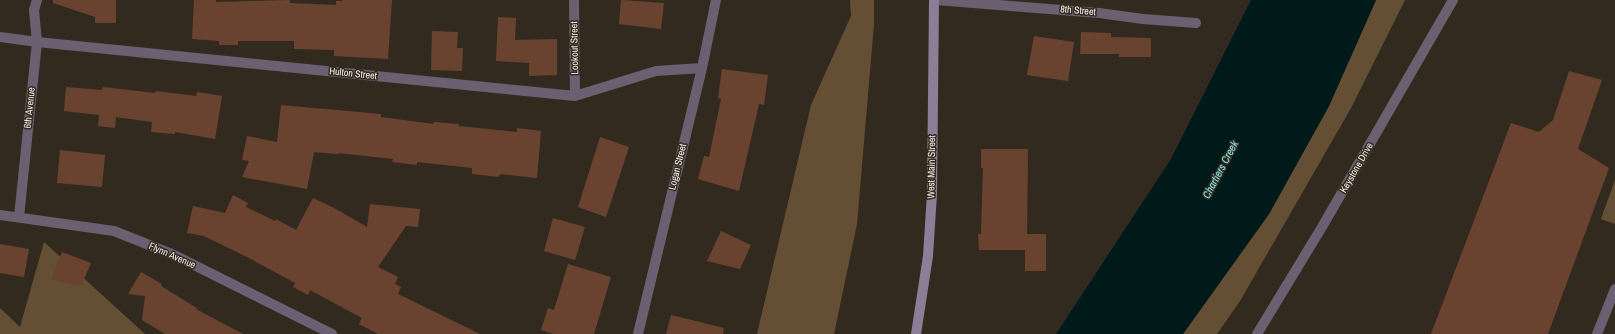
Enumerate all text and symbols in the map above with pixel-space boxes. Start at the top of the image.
street label: 8th Street [1060,3,1096,19]
street label: Lookout Street [569,21,581,75]
street label: Hulton Street [329,66,377,82]
street label: 6th Avenue [22,87,38,129]
street label: West Main Street [925,135,939,199]
water label: Chartiers Creek [1200,139,1242,201]
street label: Keystone Drive [1338,141,1376,195]
street label: Logan Street [666,143,690,191]
street label: Flynn Avenue [147,240,197,272]

